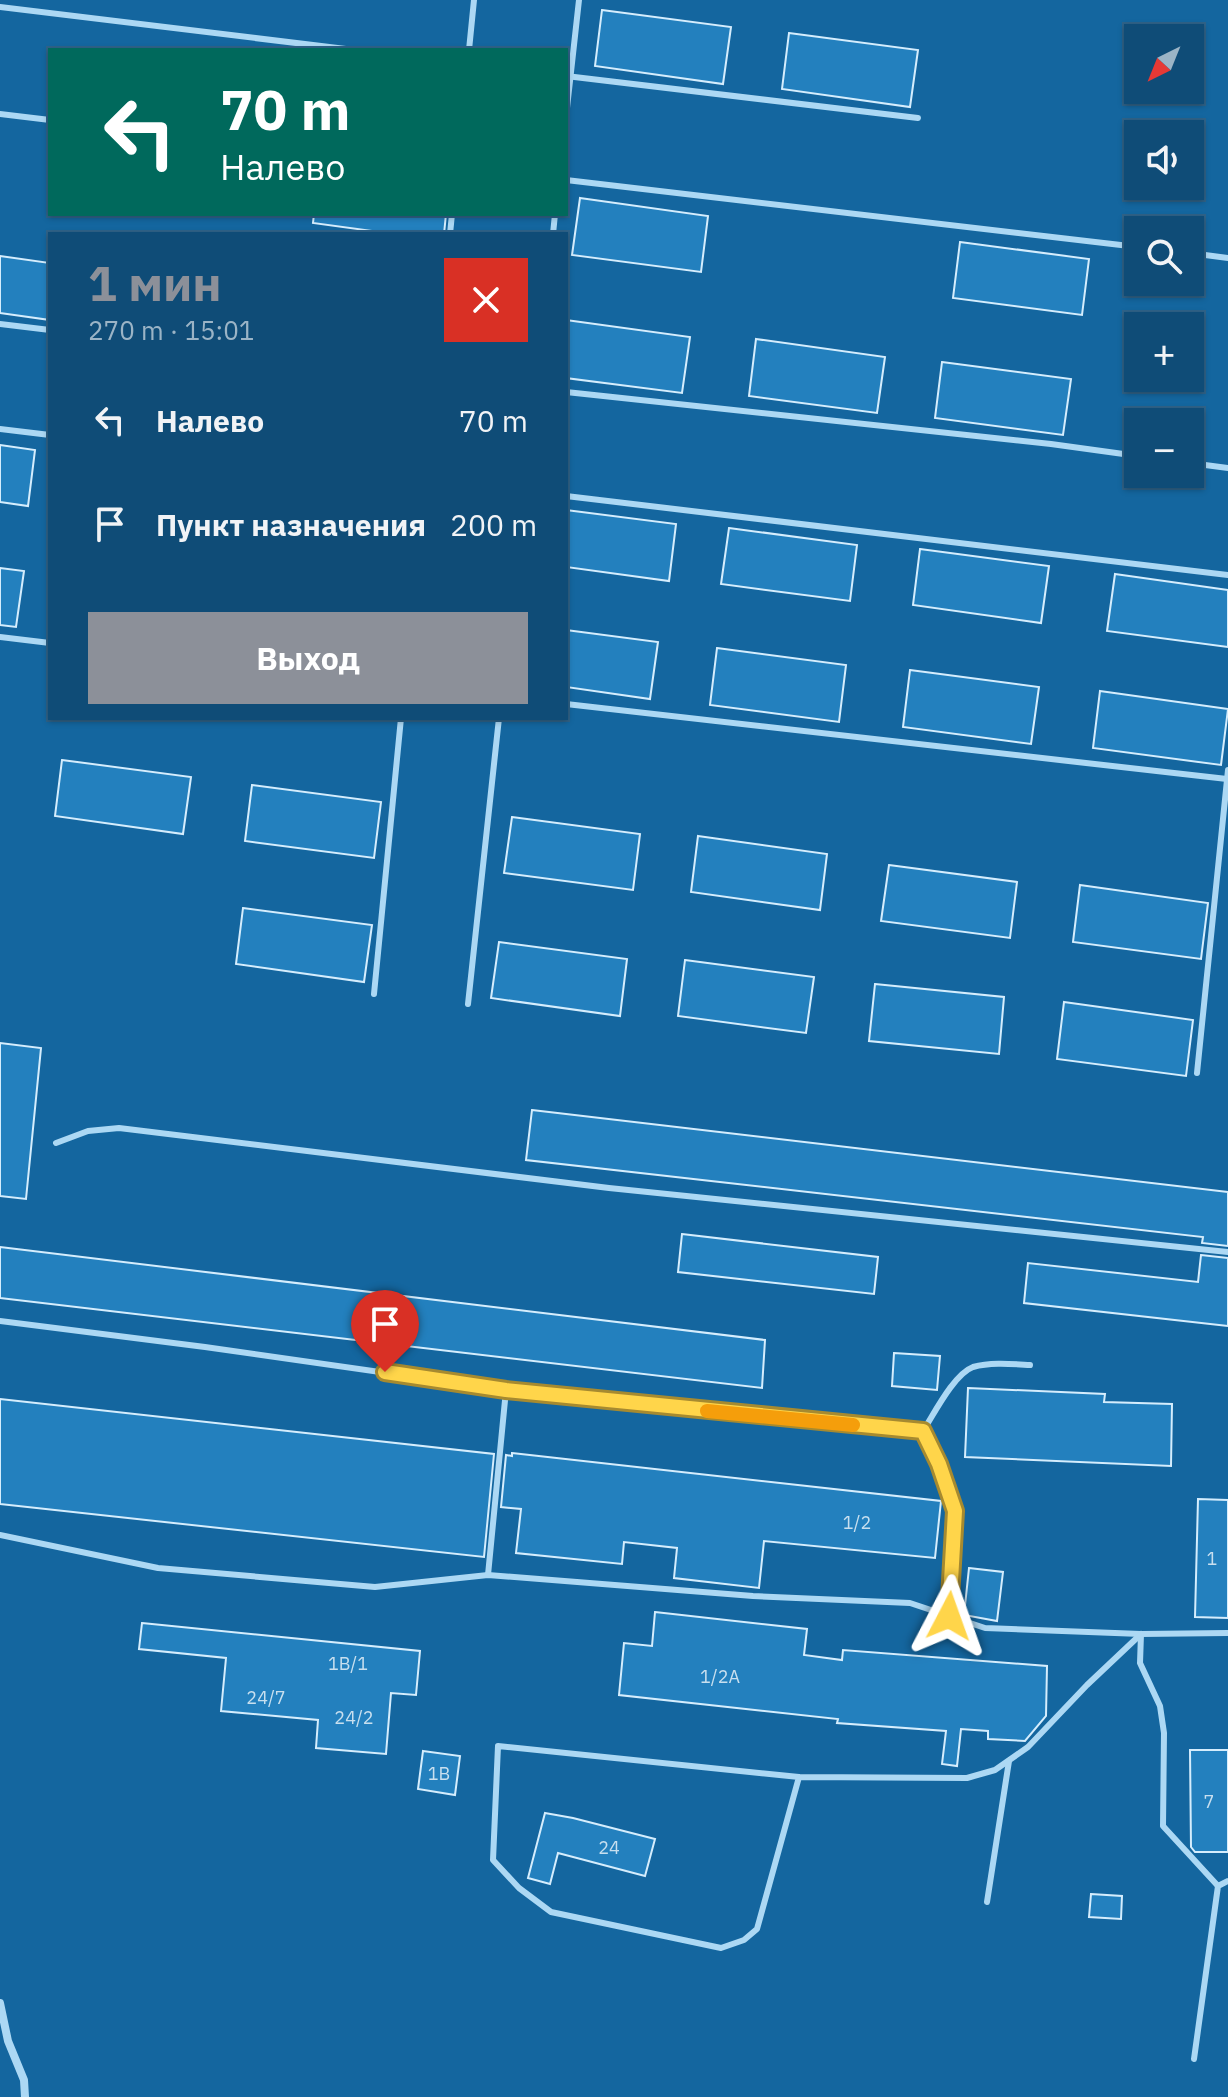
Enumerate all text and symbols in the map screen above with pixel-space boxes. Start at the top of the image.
north arrow [1124,24,1204,104]
map controls [1124,24,1204,488]
text: 70 m [220,73,350,145]
icon: left [88,80,192,184]
button: sound [1124,120,1204,200]
text: Налево [220,143,345,190]
button: search [1124,216,1204,296]
text: 1 мин [88,252,222,314]
button: close [444,258,528,342]
button: + [1124,312,1204,392]
text: 270 m · 15:01 [88,313,254,347]
icon: left [88,398,132,442]
text: Налево [156,401,264,440]
text: 70 m [459,401,528,440]
button: − [1124,408,1204,488]
icon: arrive [88,502,132,546]
text: Пункт назначения [156,505,426,544]
text: 200 m [450,505,537,544]
button: Выход [88,612,528,704]
pin [351,1290,419,1372]
icon: arrive [363,1302,407,1346]
house number: 1/2 [843,1511,871,1534]
house number: 1 [1207,1547,1217,1570]
position arrow [907,1574,991,1658]
house number: 1В/1 [328,1652,368,1675]
house number: 1/2А [700,1665,740,1688]
house number: 24/7 [246,1686,286,1709]
house number: 24/2 [334,1706,374,1729]
house number: 1В [428,1762,450,1785]
house number: 7 [1204,1790,1214,1813]
house number: 24 [598,1836,620,1859]

